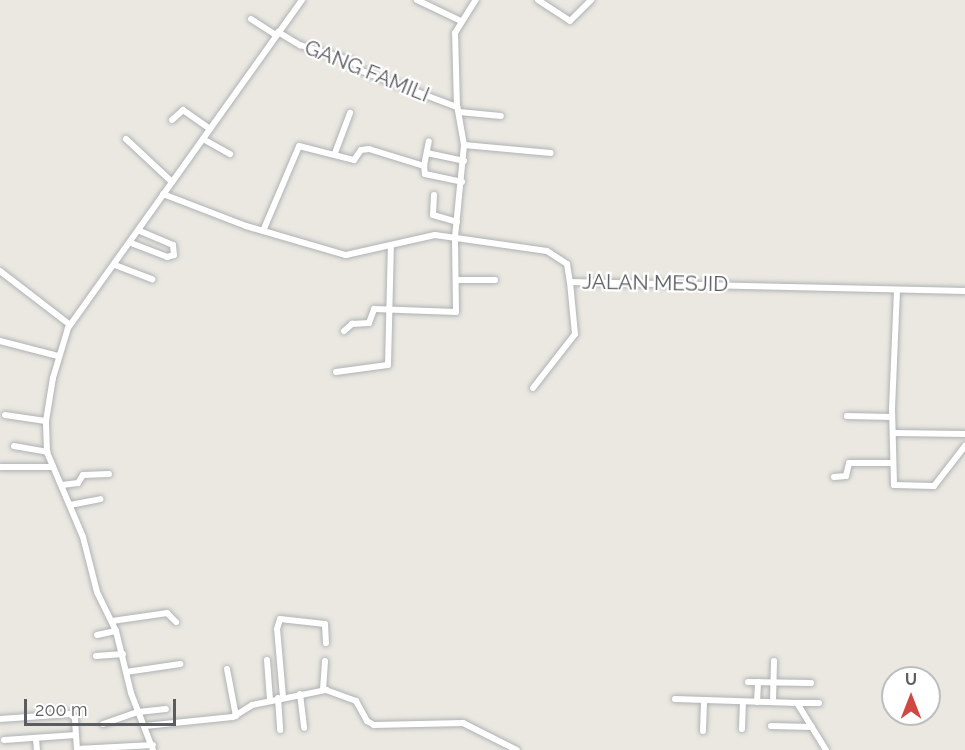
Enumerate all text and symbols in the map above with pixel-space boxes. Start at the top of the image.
street label: GANG FAMILI [301,35,433,107]
street label: JALAN MESJID [582,269,728,297]
north arrow [881,666,941,726]
text: U [905,670,917,689]
scale bar [27,687,178,725]
text: 200 m [35,699,88,720]

